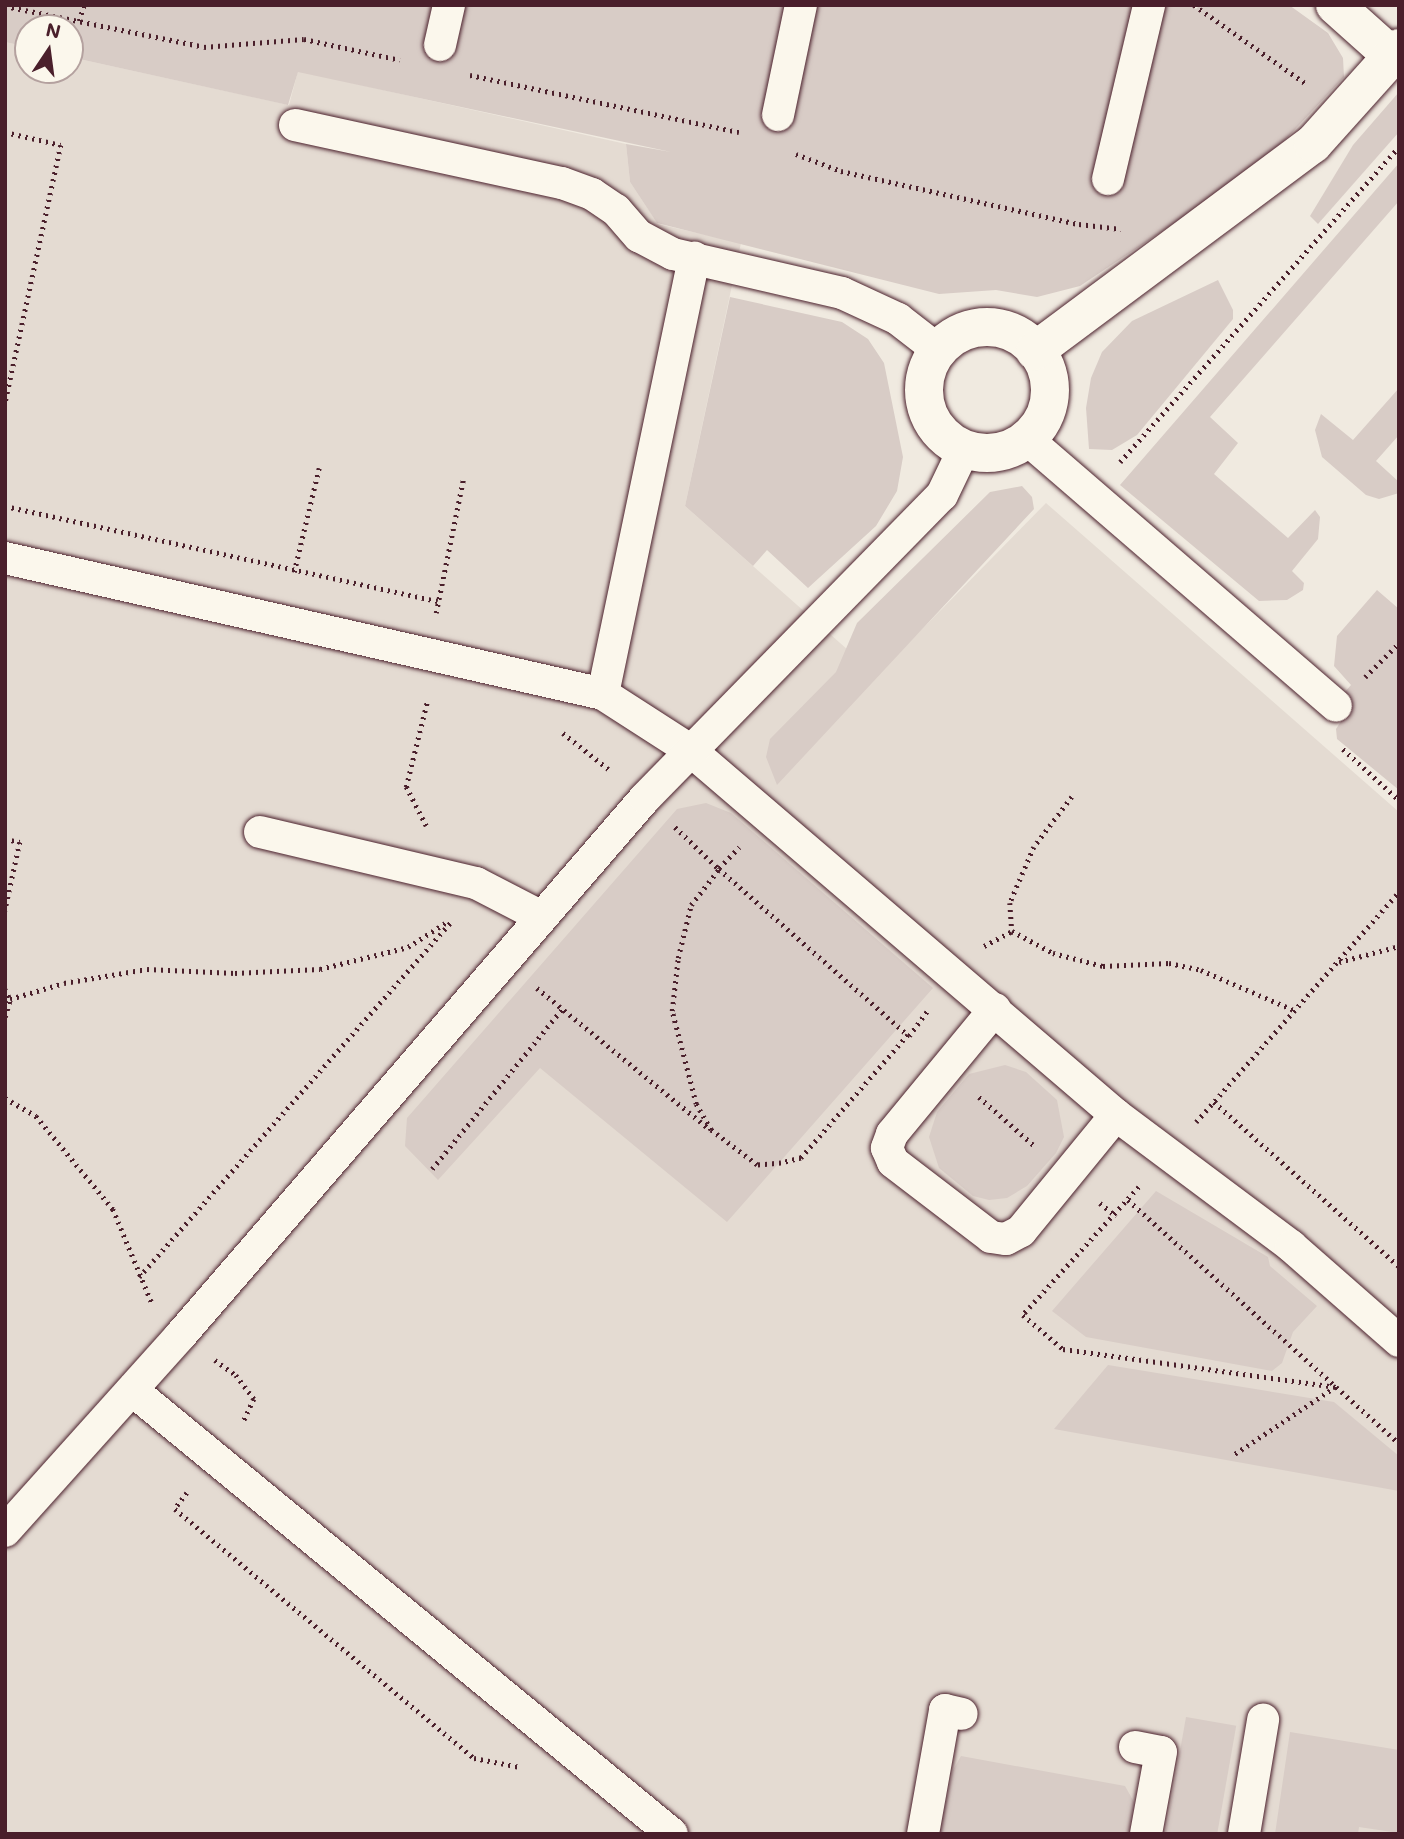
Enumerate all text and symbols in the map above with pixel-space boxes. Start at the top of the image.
north arrow [14,14,84,84]
text: N [44,16,63,44]

